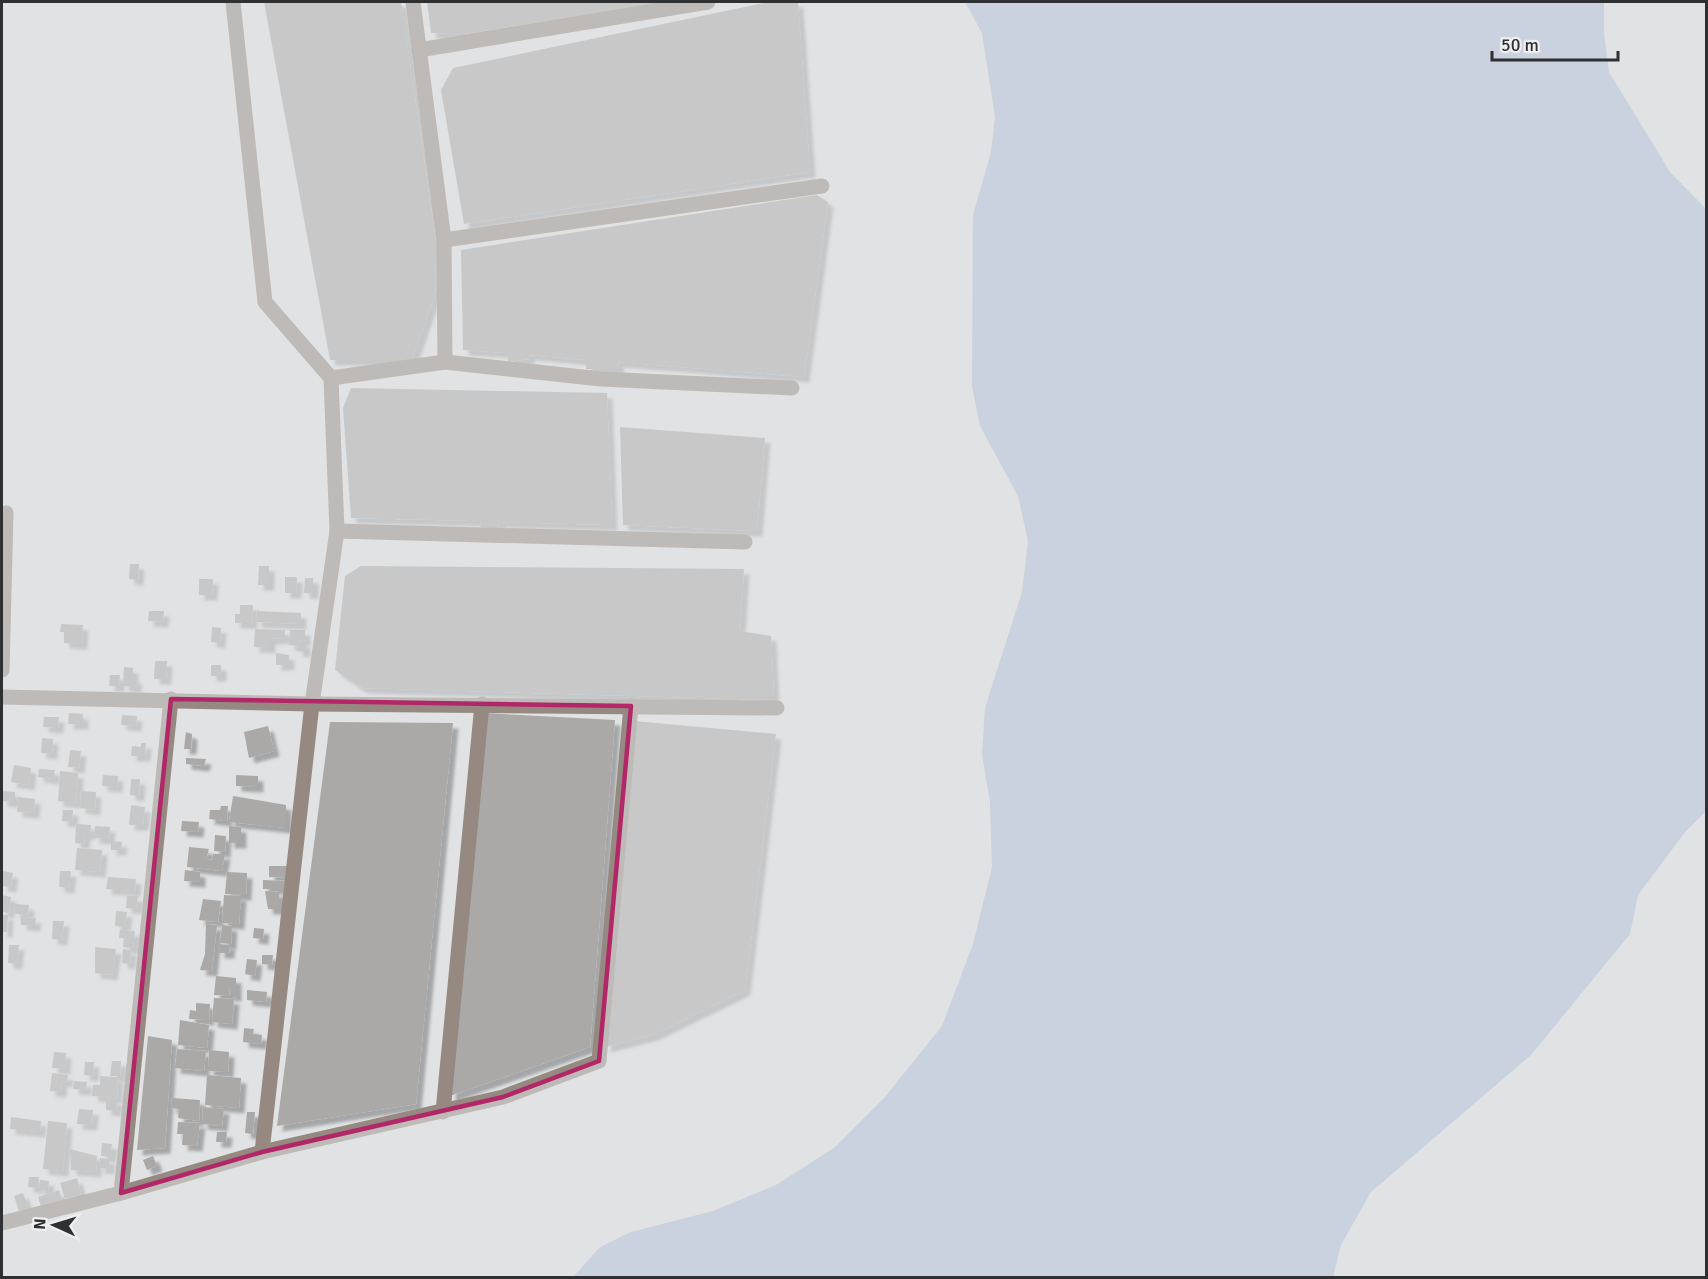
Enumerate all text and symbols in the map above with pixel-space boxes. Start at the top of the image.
scale bar [1492,24,1618,62]
text: 50 m [1501,34,1539,56]
north arrow [24,1195,84,1255]
text: N [30,1218,50,1230]

